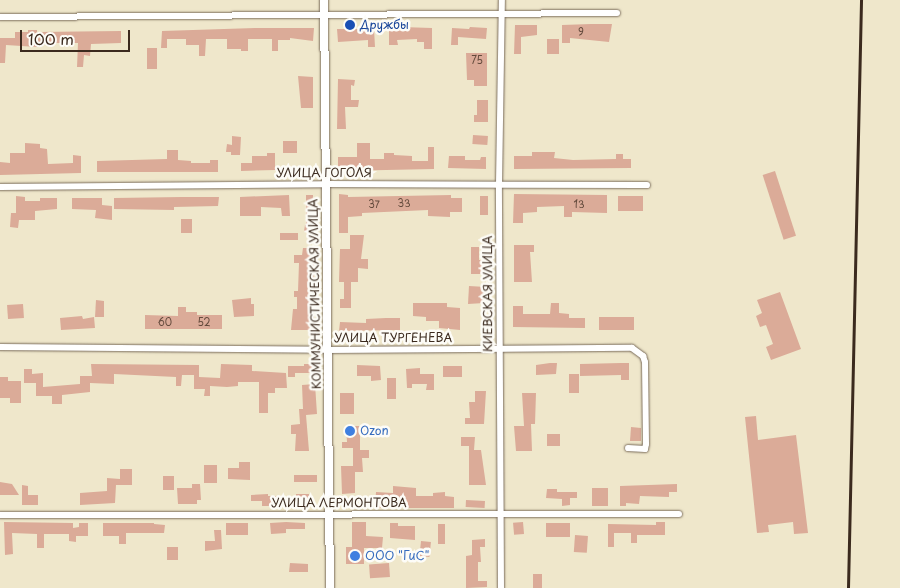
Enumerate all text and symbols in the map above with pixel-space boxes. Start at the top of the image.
place label: Дружбы [360,18,409,32]
marker: Дружбы [344,19,356,31]
scale bar [22,20,132,52]
house number: 9 [578,26,584,38]
text: 100 m [28,27,74,50]
house number: 75 [471,54,483,66]
street label: УЛИЦА ГОГОЛЯ [276,166,372,180]
house number: 33 [397,197,411,209]
house number: 37 [368,198,380,210]
house number: 13 [573,198,585,210]
street label: КОММУНИСТИЧЕСКАЯ УЛИЦА [306,199,324,389]
street label: КИЕВСКАЯ УЛИЦА [481,236,495,352]
house number: 60 [158,316,172,328]
house number: 52 [197,316,211,328]
street label: УЛИЦА ТУРГЕНЕВА [333,331,453,345]
place label: Ozon [360,424,389,438]
marker: Ozon [344,425,356,437]
street label: УЛИЦА ЛЕРМОНТОВА [271,496,407,510]
place label: ООО "ГиС" [365,549,429,563]
marker: ООО "ГиС" [349,550,361,562]

